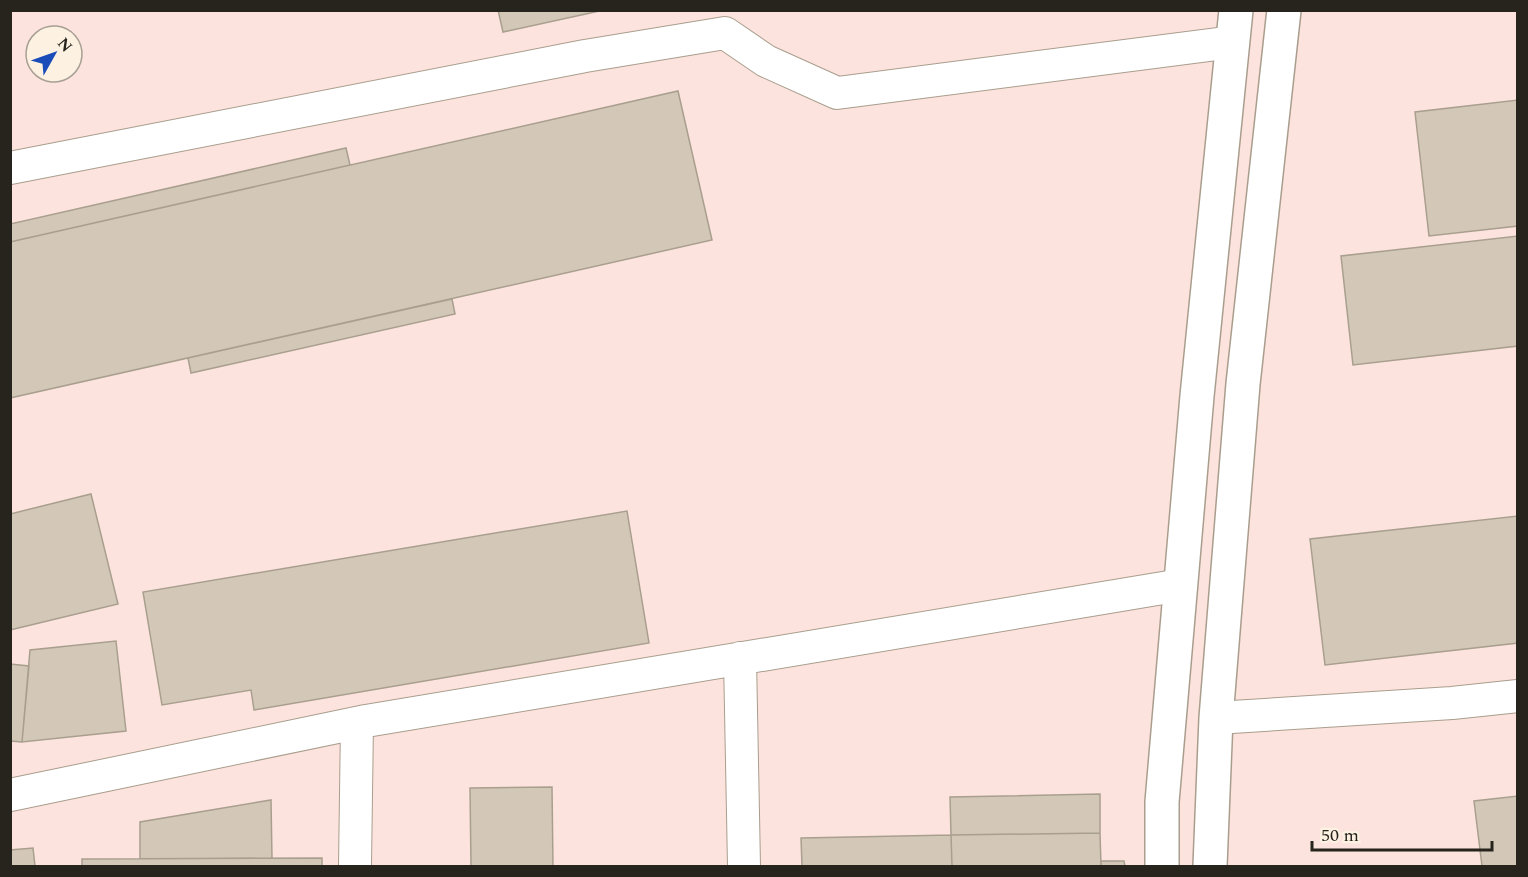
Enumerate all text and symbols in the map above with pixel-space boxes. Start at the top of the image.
north arrow [24,24,84,84]
text: N [51,32,78,58]
scale bar [1312,814,1492,852]
text: 50 m [1321,822,1359,849]

